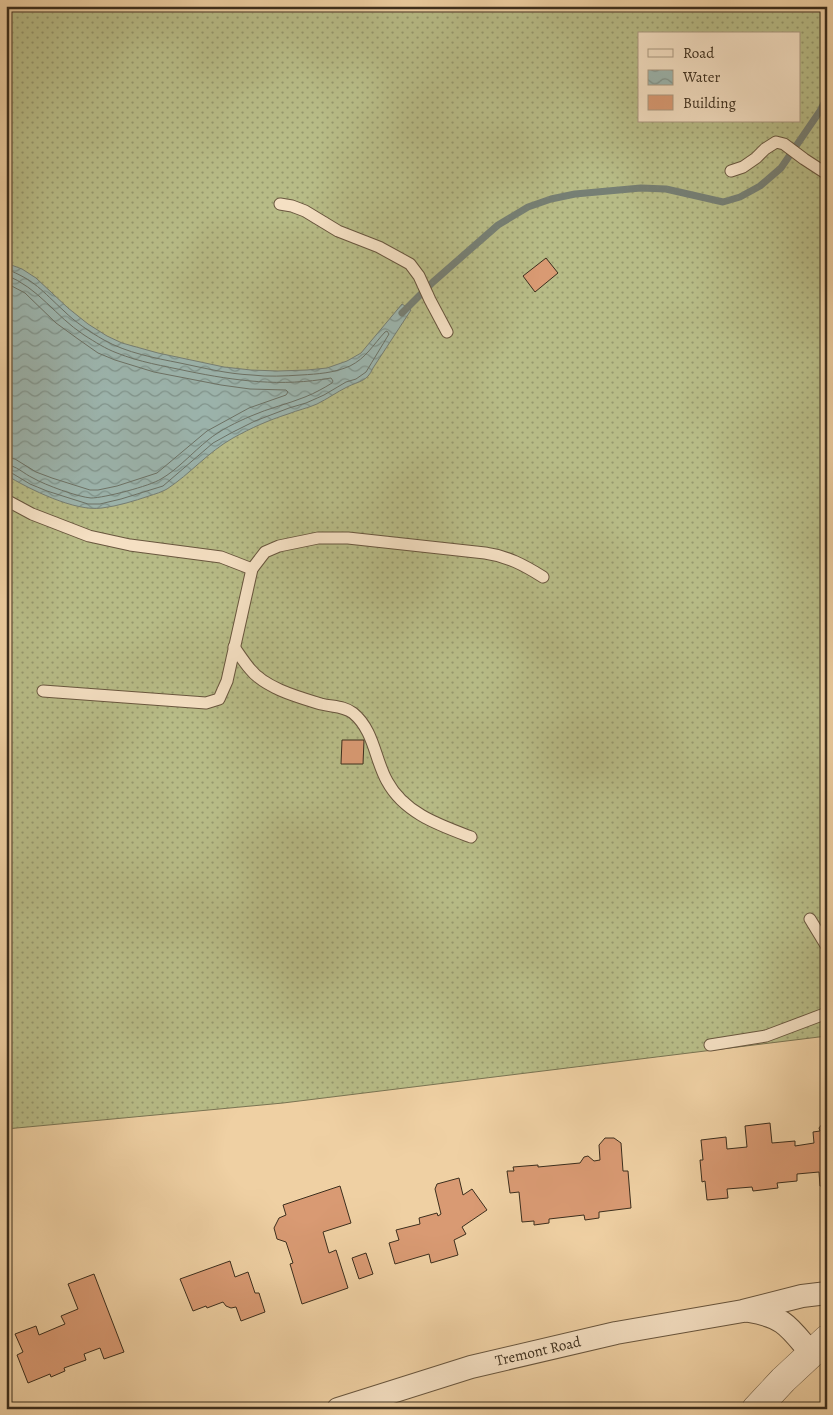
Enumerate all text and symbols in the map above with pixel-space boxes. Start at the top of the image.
legend [638,32,800,122]
text: Road [683,43,715,63]
text: Water [682,67,720,87]
text: Building [683,93,736,113]
street label: Tremont Road [493,1331,584,1371]

